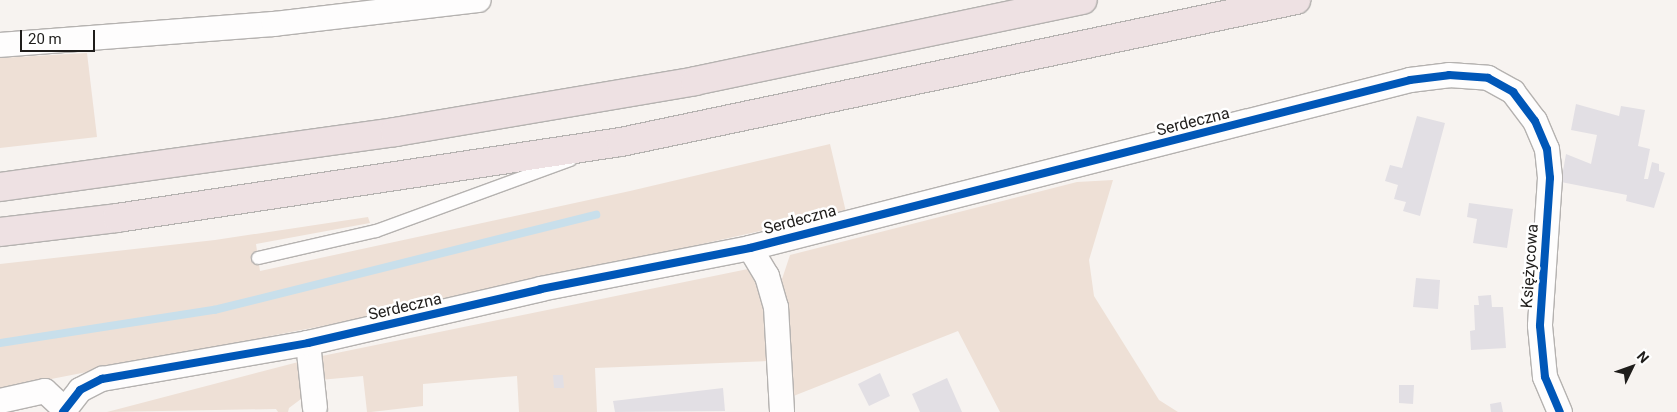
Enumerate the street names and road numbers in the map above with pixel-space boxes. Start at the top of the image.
street label: Serdeczna [1154,104,1232,140]
street label: Serdeczna [761,201,839,239]
street label: Księżycowa [1517,223,1543,309]
street label: Serdeczna [366,289,444,325]

